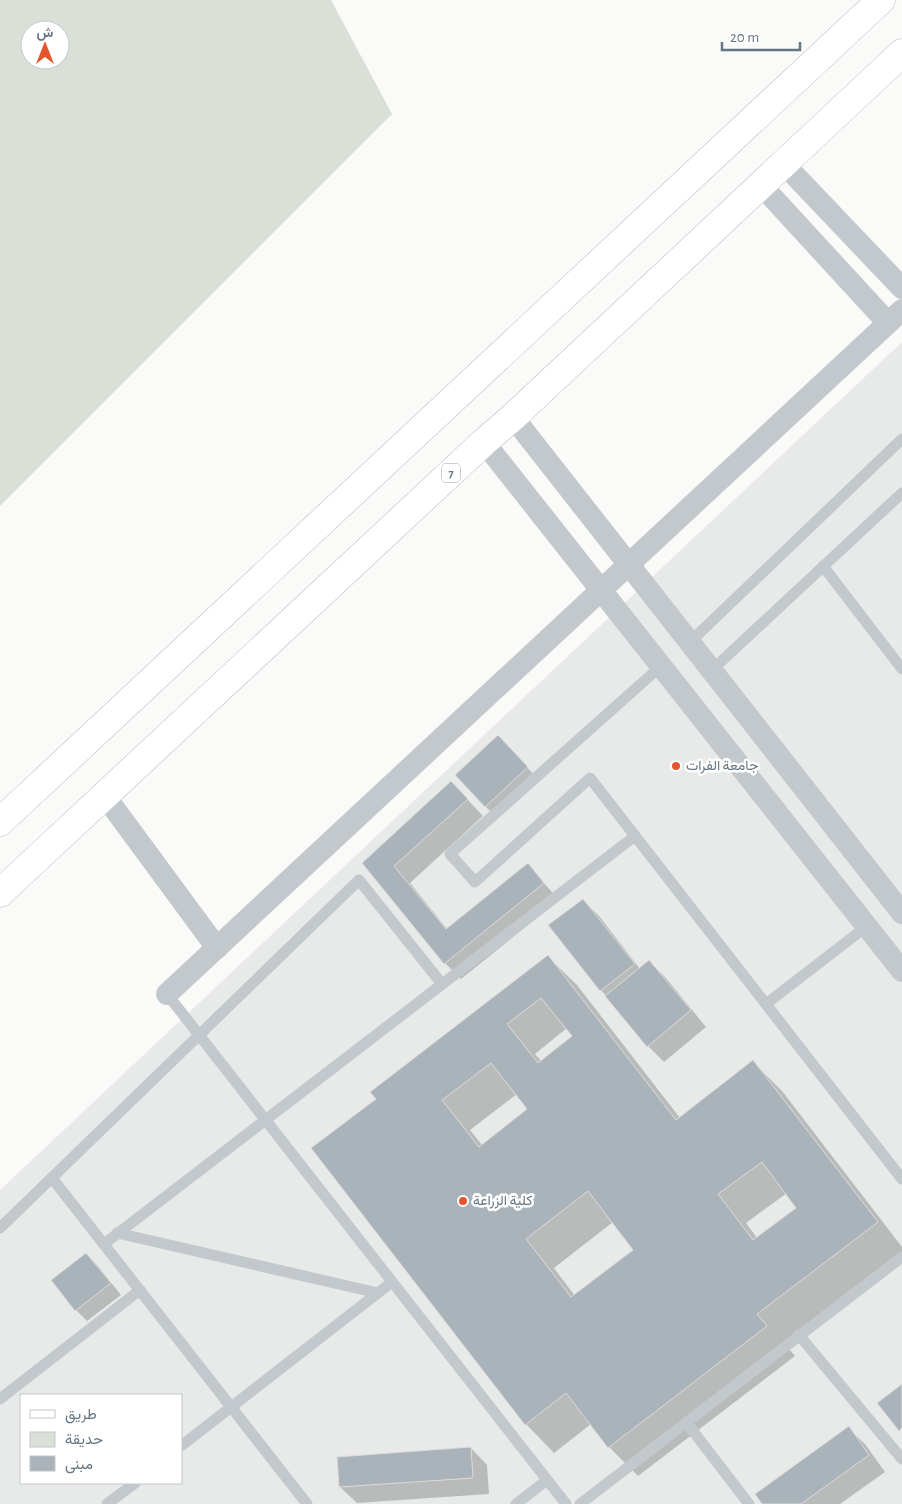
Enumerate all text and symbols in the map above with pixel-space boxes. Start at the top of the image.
north arrow [20,20,70,70]
scale bar [722,20,800,52]
text: ش [37,26,54,41]
text: 20 m [730,30,759,45]
road number: 7 [442,463,460,482]
place label: جامعة الفرات [686,759,758,774]
marker: جامعة الفرات [670,760,682,772]
place label: كلية الزراعة [473,1194,532,1209]
marker: كلية الزراعة [457,1195,469,1207]
legend [20,1394,182,1484]
text: طريق [65,1407,97,1424]
text: حديقة [65,1432,103,1448]
text: مبنى [65,1457,93,1474]

